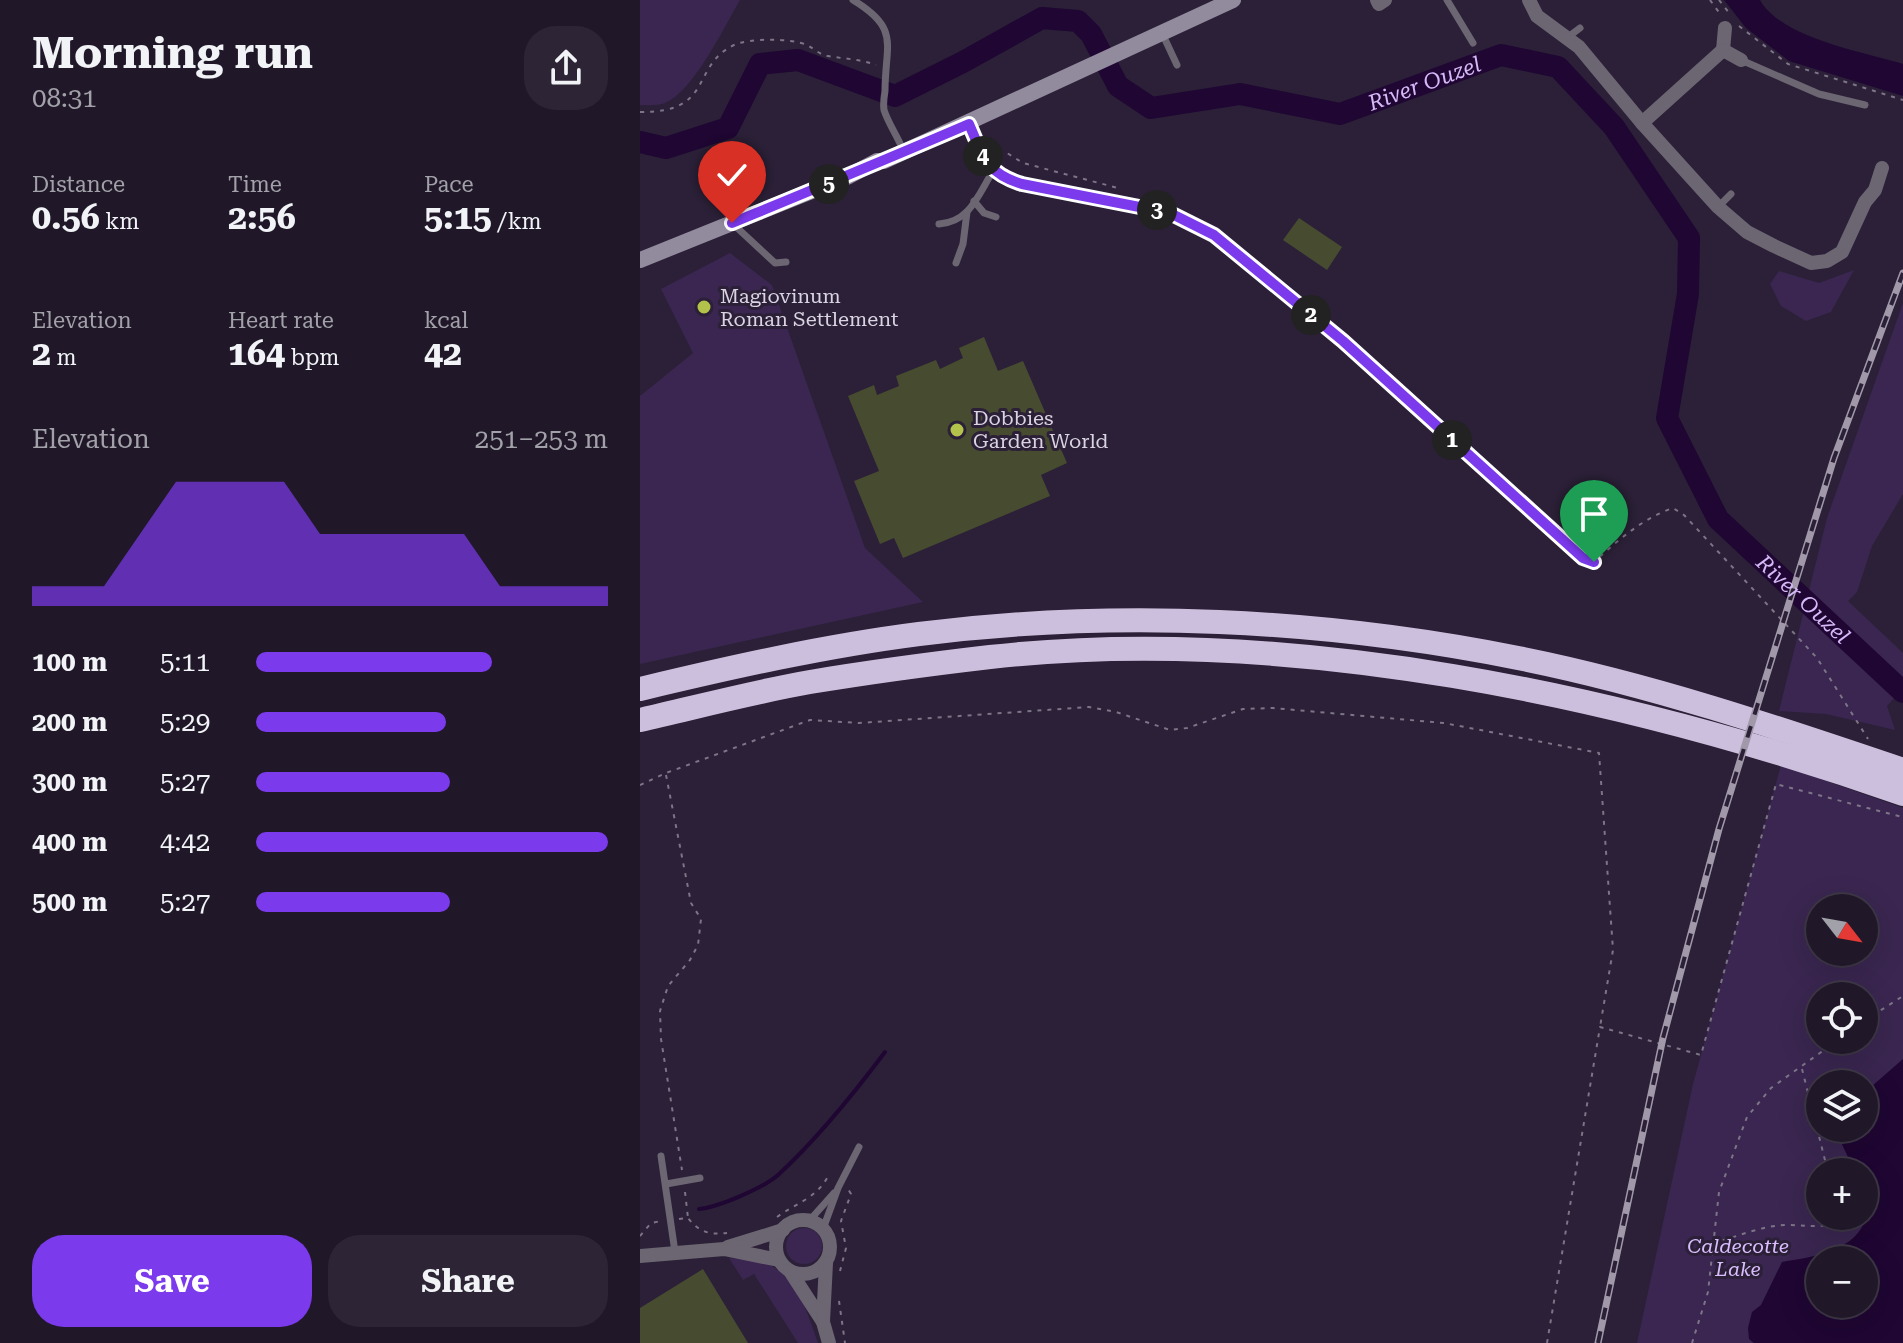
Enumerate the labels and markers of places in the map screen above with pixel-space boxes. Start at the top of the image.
pin: 4 [963,136,1003,176]
pin [698,141,766,223]
pin: 5 [809,164,849,204]
pin: 3 [1137,190,1177,230]
place label: Magiovinum Roman Settlement [720,284,899,331]
pin: 2 [1291,295,1331,335]
marker: Magiovinum Roman Settlement [695,298,713,316]
place label: Dobbies Garden World [973,406,1109,453]
pin: 1 [1432,420,1472,460]
marker: Dobbies Garden World [948,421,966,439]
pin [1560,480,1628,562]

